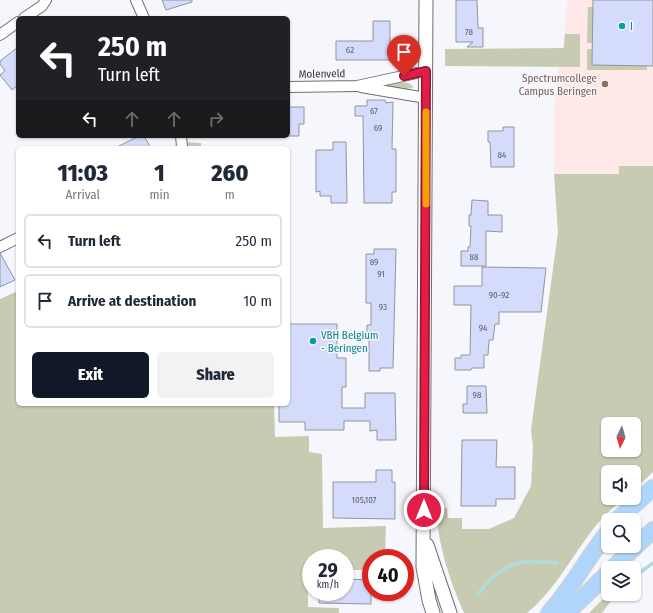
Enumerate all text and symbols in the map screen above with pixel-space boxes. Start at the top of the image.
place label: I [630,20,633,33]
marker: I [617,21,627,31]
house number: 78 [465,27,473,37]
text: 250 m [98,30,167,63]
icon: left [32,32,84,84]
pin [387,35,421,76]
icon: arrive [393,41,415,63]
house number: 62 [346,45,354,55]
text: Turn left [98,64,160,86]
street label: Molenveld [299,67,345,81]
place label: Spectrumcollege Campus Beringen [519,72,597,98]
marker: Spectrumcollege Campus Beringen [600,79,610,89]
house number: 67 [370,106,378,116]
icon: left [79,108,101,130]
icon: ahead [121,108,143,130]
icon: ahead [163,108,185,130]
icon: right [205,108,227,130]
house number: 69 [374,123,382,133]
house number: 84 [498,150,507,160]
text: 11:03 [58,159,108,187]
text: 1 [154,159,165,187]
text: 260 [211,159,248,187]
text: Arrival [66,187,100,202]
text: min [149,187,170,202]
text: m [225,187,235,202]
icon: left [34,230,56,252]
text: Turn left [68,232,121,250]
text: 250 m [236,232,272,250]
house number: 88 [469,252,479,262]
house number: 89 [370,257,378,267]
house number: 91 [377,269,385,279]
icon: arrive [34,290,56,312]
house number: 90-92 [489,290,509,300]
text: Arrive at destination [68,292,196,310]
text: 10 m [243,292,272,310]
house number: 93 [379,302,387,312]
house number: 94 [479,323,488,333]
place label: VBH Belgium - Beringen [321,329,378,355]
marker: VBH Belgium - Beringen [308,336,318,346]
button: Exit [32,352,149,398]
button: Share [157,352,274,398]
house number: 98 [473,390,482,400]
north arrow [601,417,641,457]
map controls [601,417,641,601]
button: sound [601,465,641,505]
position arrow [403,489,445,531]
house number: 105,107 [352,495,377,505]
button: search [601,513,641,553]
speed limit sign: 40 [362,549,414,601]
text: 29 [318,558,338,582]
button: layers [601,561,641,601]
text: km/h [317,579,339,591]

